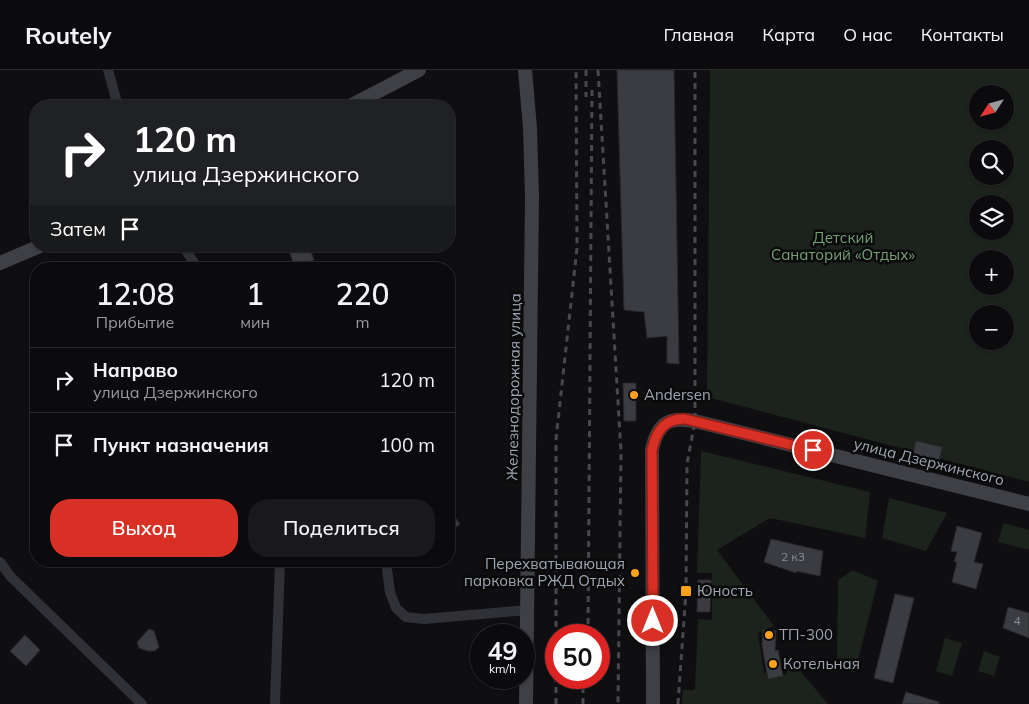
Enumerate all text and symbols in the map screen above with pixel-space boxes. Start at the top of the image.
text: Routely [25,20,111,50]
text: Главная [664,23,734,46]
text: Карта [762,23,815,46]
text: О нас [843,23,893,46]
text: Контакты [921,23,1004,46]
north arrow [969,85,1014,130]
map controls [969,85,1014,350]
text: 120 m [133,117,237,161]
icon: right [50,120,115,185]
button: search [969,140,1014,185]
text: улица Дзержинского [133,160,360,188]
button: layers [969,195,1014,240]
icon: arrive [116,215,144,243]
text: Затем [50,217,106,241]
park label: Детский Санаторий «Отдых» [771,228,915,264]
button: + [969,250,1014,295]
text: 12:08 [96,275,175,313]
text: 1 [246,275,264,313]
text: 220 [335,275,389,313]
street label: Железнодорожная улица [502,293,525,481]
button: − [969,305,1014,350]
text: Прибытие [96,312,174,332]
text: мин [240,312,270,332]
text: m [355,312,370,332]
text: Направо [93,358,178,382]
icon: right [50,366,78,394]
text: 120 m [379,368,435,392]
text: улица Дзержинского [93,382,258,402]
place label: Andersen [644,385,711,404]
marker: Andersen [628,389,640,401]
pin [792,429,834,471]
icon: arrive [50,431,78,459]
text: Пункт назначения [93,433,269,457]
text: 100 m [379,433,435,457]
street label: улица Дзержинского [852,434,1006,489]
icon: arrive [799,436,827,464]
button: Выход [50,499,238,557]
button: Поделиться [248,499,435,557]
house number: 2 к3 [781,549,805,564]
place label: Перехватывающая парковка РЖД Отдых [464,554,625,590]
marker: Перехватывающая парковка РЖД Отдых [629,567,641,579]
place label: Юность [697,581,753,600]
marker: Юность [679,584,693,598]
position arrow [626,594,678,646]
house number: 4 [1013,613,1021,628]
speed limit sign: 50 [545,624,610,689]
place label: ТП-300 [779,625,833,644]
marker: ТП-300 [763,629,775,641]
text: 49 [487,635,518,666]
place label: Котельная [783,654,860,673]
marker: Котельная [767,658,779,670]
text: km/h [489,661,516,676]

